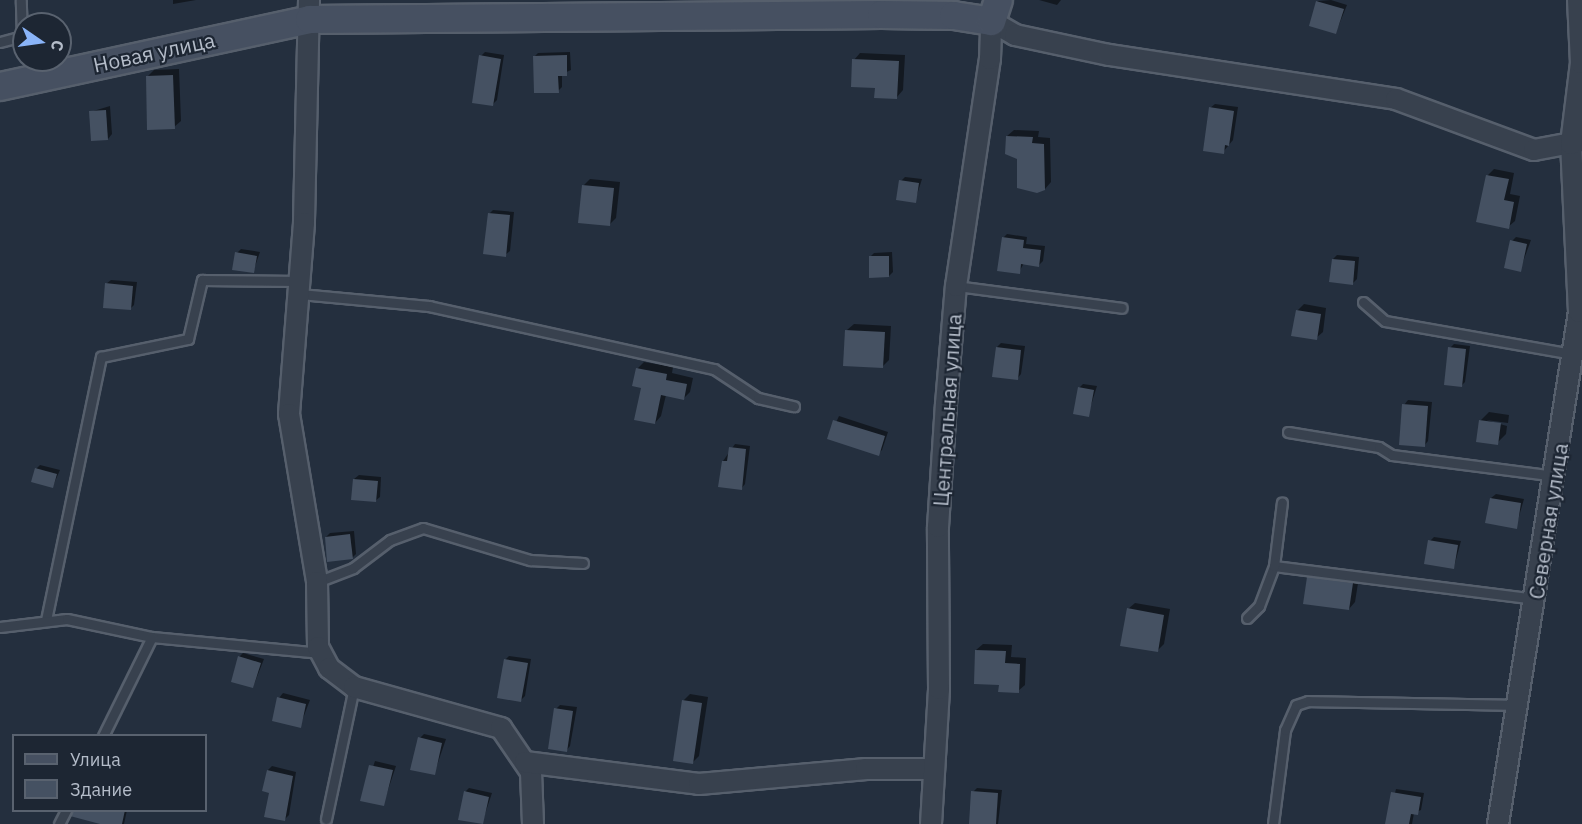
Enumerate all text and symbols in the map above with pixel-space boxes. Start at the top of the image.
north arrow [12,12,72,72]
street label: Новая улица [91,27,217,77]
text: С [47,38,69,53]
street label: Центральная улица [928,313,966,507]
street label: Северная улица [1523,441,1573,601]
legend [12,734,207,812]
text: Улица [70,748,121,771]
text: Здание [70,778,132,801]

